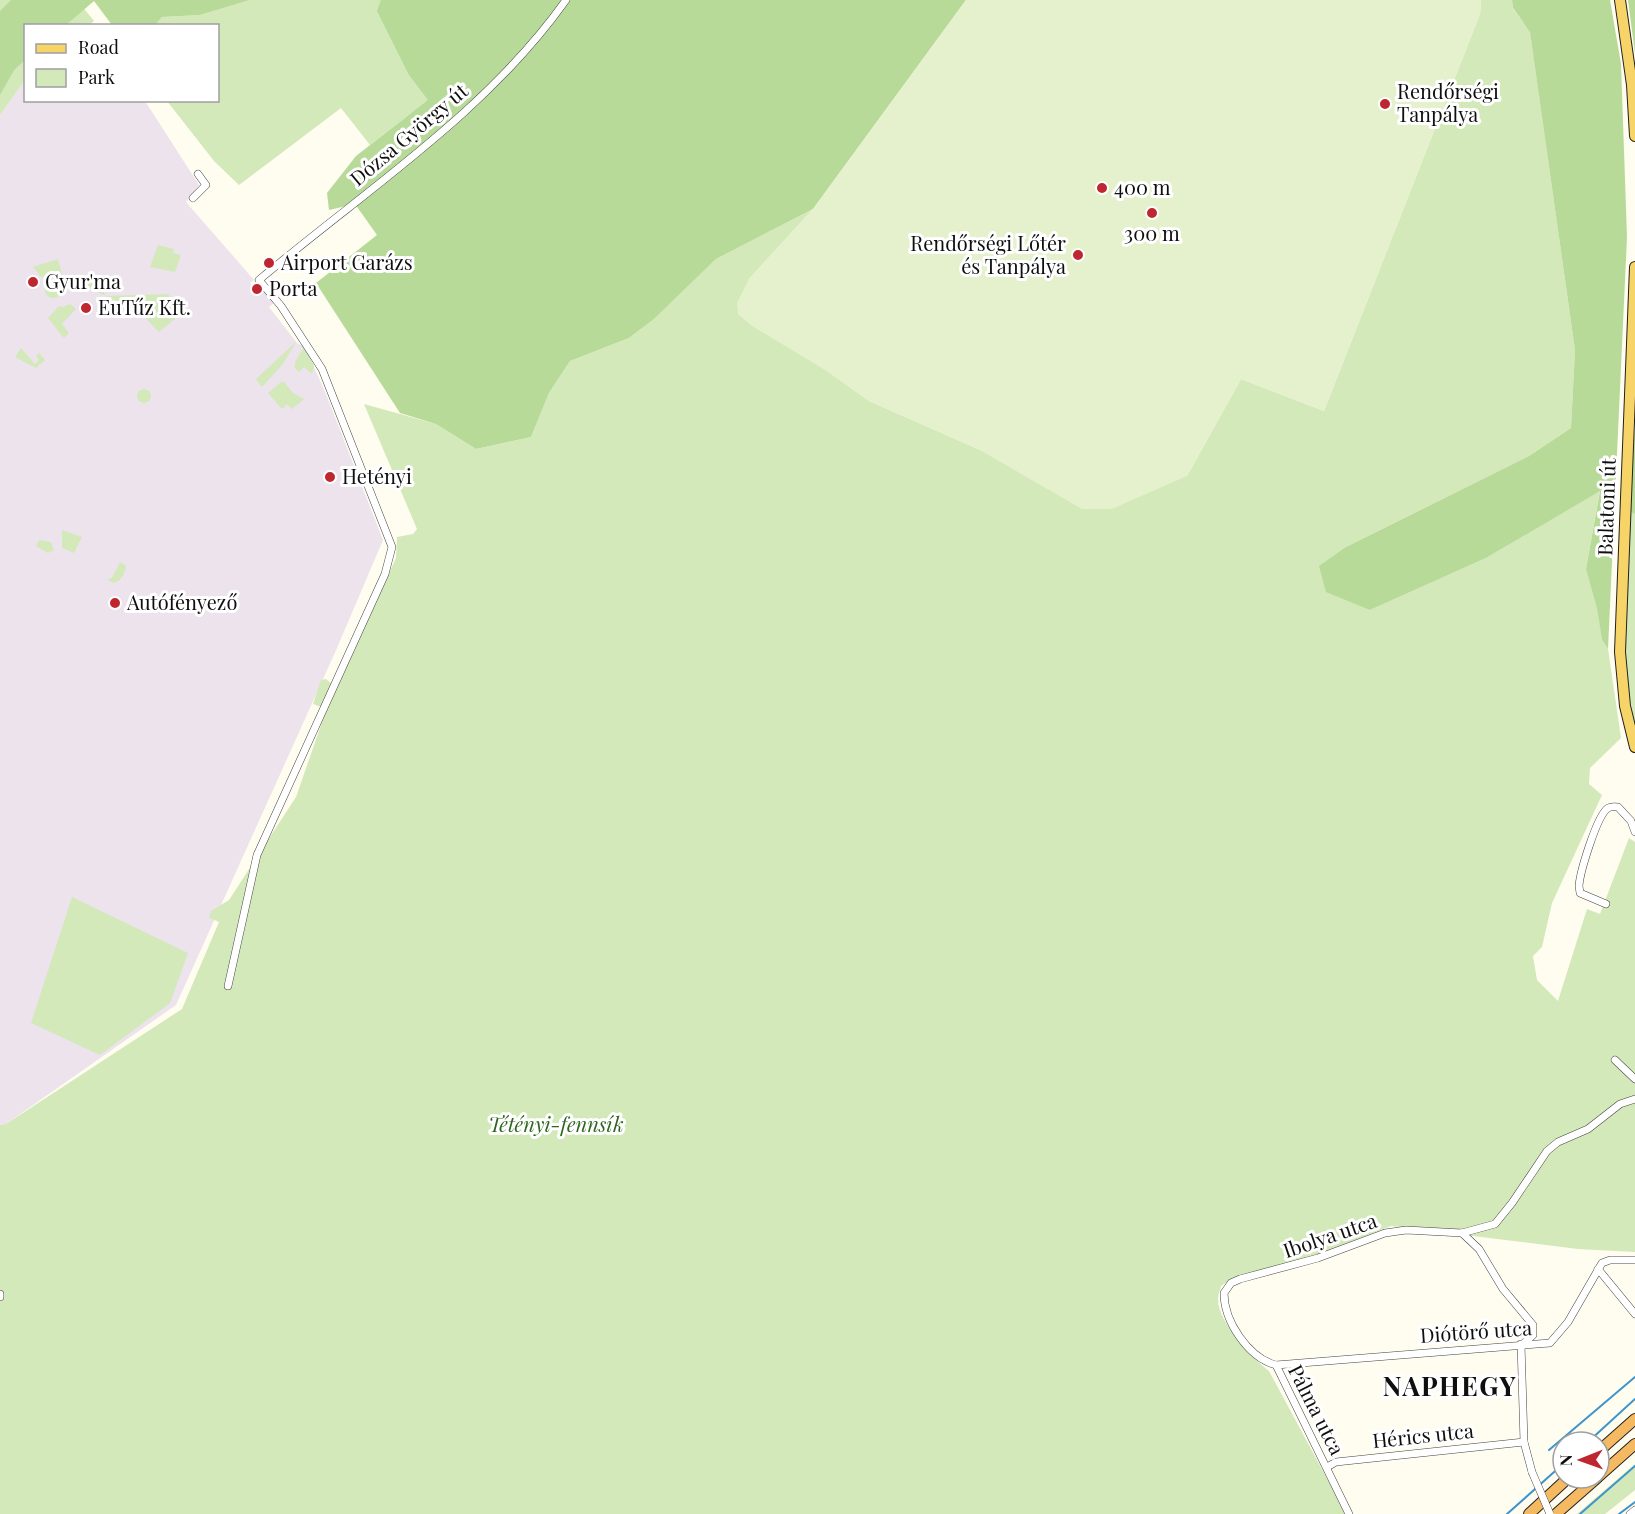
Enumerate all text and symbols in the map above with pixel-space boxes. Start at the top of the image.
legend [24,24,219,102]
text: Road [78,35,119,59]
text: Park [78,65,115,89]
street label: Dózsa György út [343,76,473,191]
place label: Rendőrségi Tanpálya [1397,77,1499,127]
marker: Rendőrségi Tanpálya [1378,97,1392,111]
place label: 400 m [1114,173,1171,200]
marker: 400 m [1095,181,1109,195]
marker: 300 m [1145,206,1159,220]
place label: 300 m [1124,219,1180,246]
place label: Rendőrségi Lőtér és Tanpálya [910,229,1066,279]
place label: Airport Garázs [280,248,413,275]
marker: Rendőrségi Lőtér és Tanpálya [1071,248,1085,262]
marker: Airport Garázs [262,256,276,270]
place label: Gyur'ma [45,267,121,294]
place label: Porta [269,274,317,301]
marker: Gyur'ma [26,275,40,289]
marker: Porta [250,282,264,296]
place label: EuTűz Kft. [98,293,191,320]
marker: EuTűz Kft. [79,301,93,315]
street label: Balatoni út [1590,457,1621,556]
place label: Hetényi [342,462,412,489]
marker: Hetényi [323,470,337,484]
place label: Autófényező [126,588,237,615]
marker: Autófényező [108,596,122,610]
park label: Tétényi-fennsík [489,1110,623,1137]
street label: Ibolya utca [1279,1206,1380,1263]
street label: Diótörő utca [1419,1313,1533,1348]
street label: Pálma utca [1283,1359,1352,1459]
district label: NAPHEGY [1383,1368,1517,1403]
street label: Hérics utca [1371,1416,1475,1453]
north arrow [1551,1430,1611,1490]
text: N [1555,1454,1576,1466]

